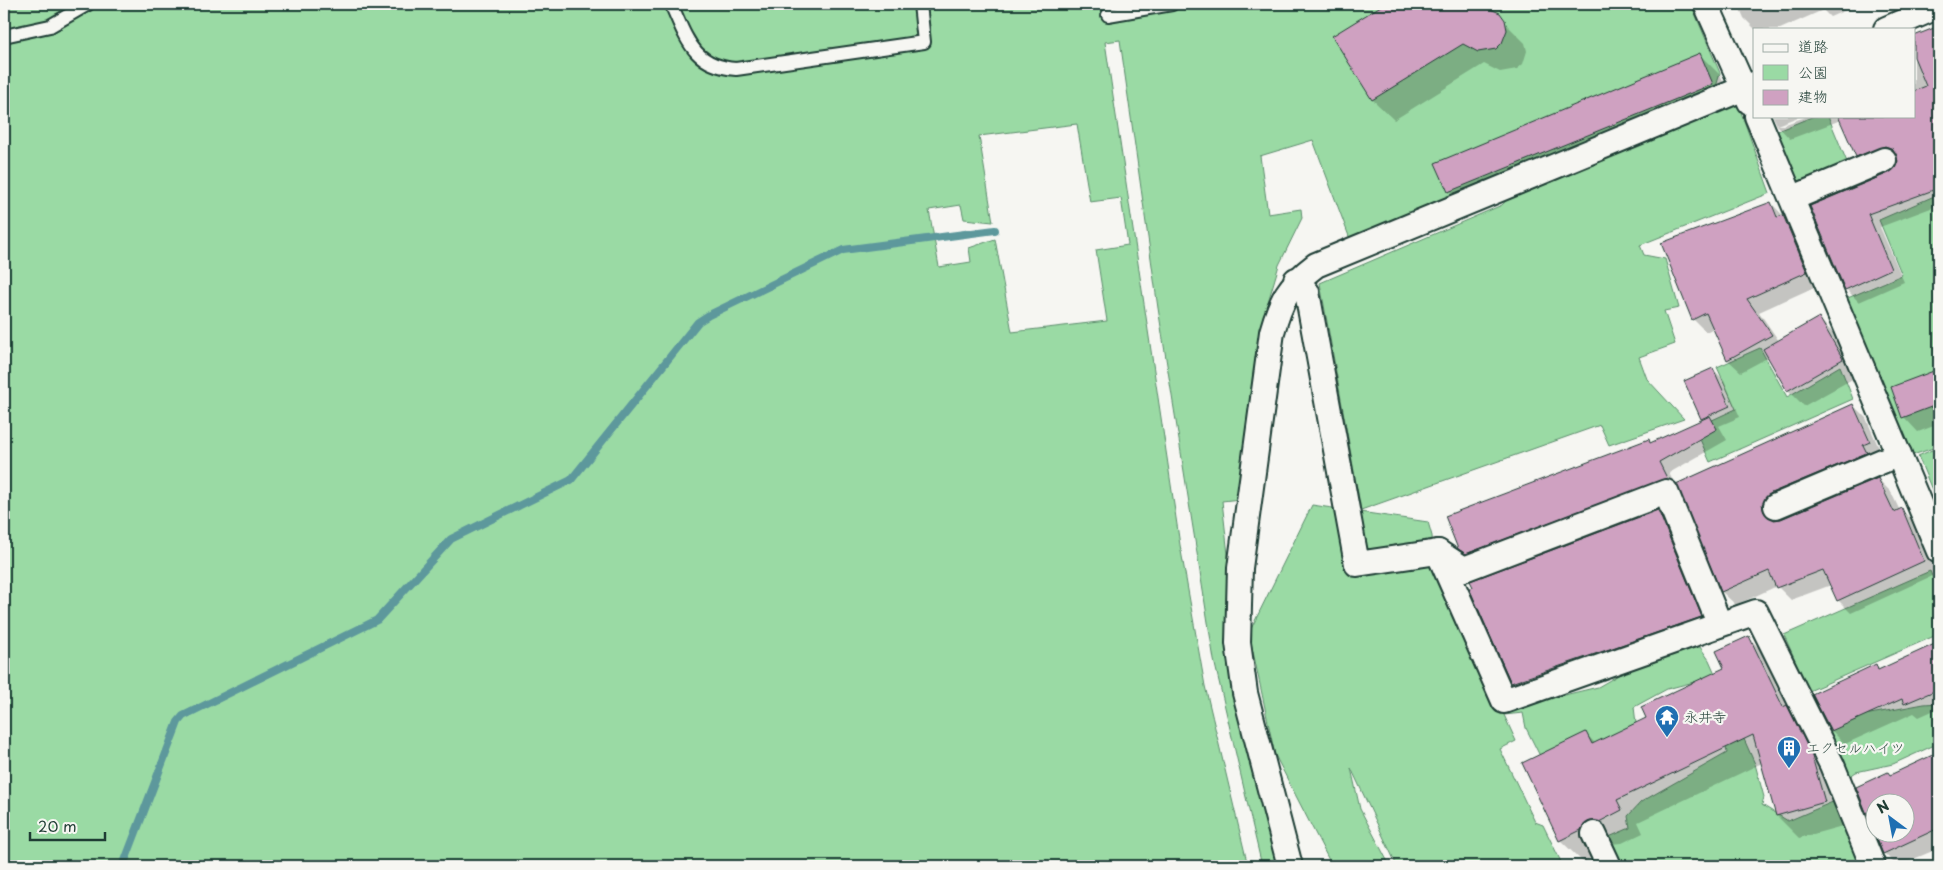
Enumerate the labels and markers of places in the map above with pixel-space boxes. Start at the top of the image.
temple icon: 永井寺 [1654,704,1680,738]
place label: 永井寺 [1684,706,1726,727]
building icon: エクセルハイツ [1776,735,1802,769]
place label: エクセルハイツ [1806,737,1905,758]

